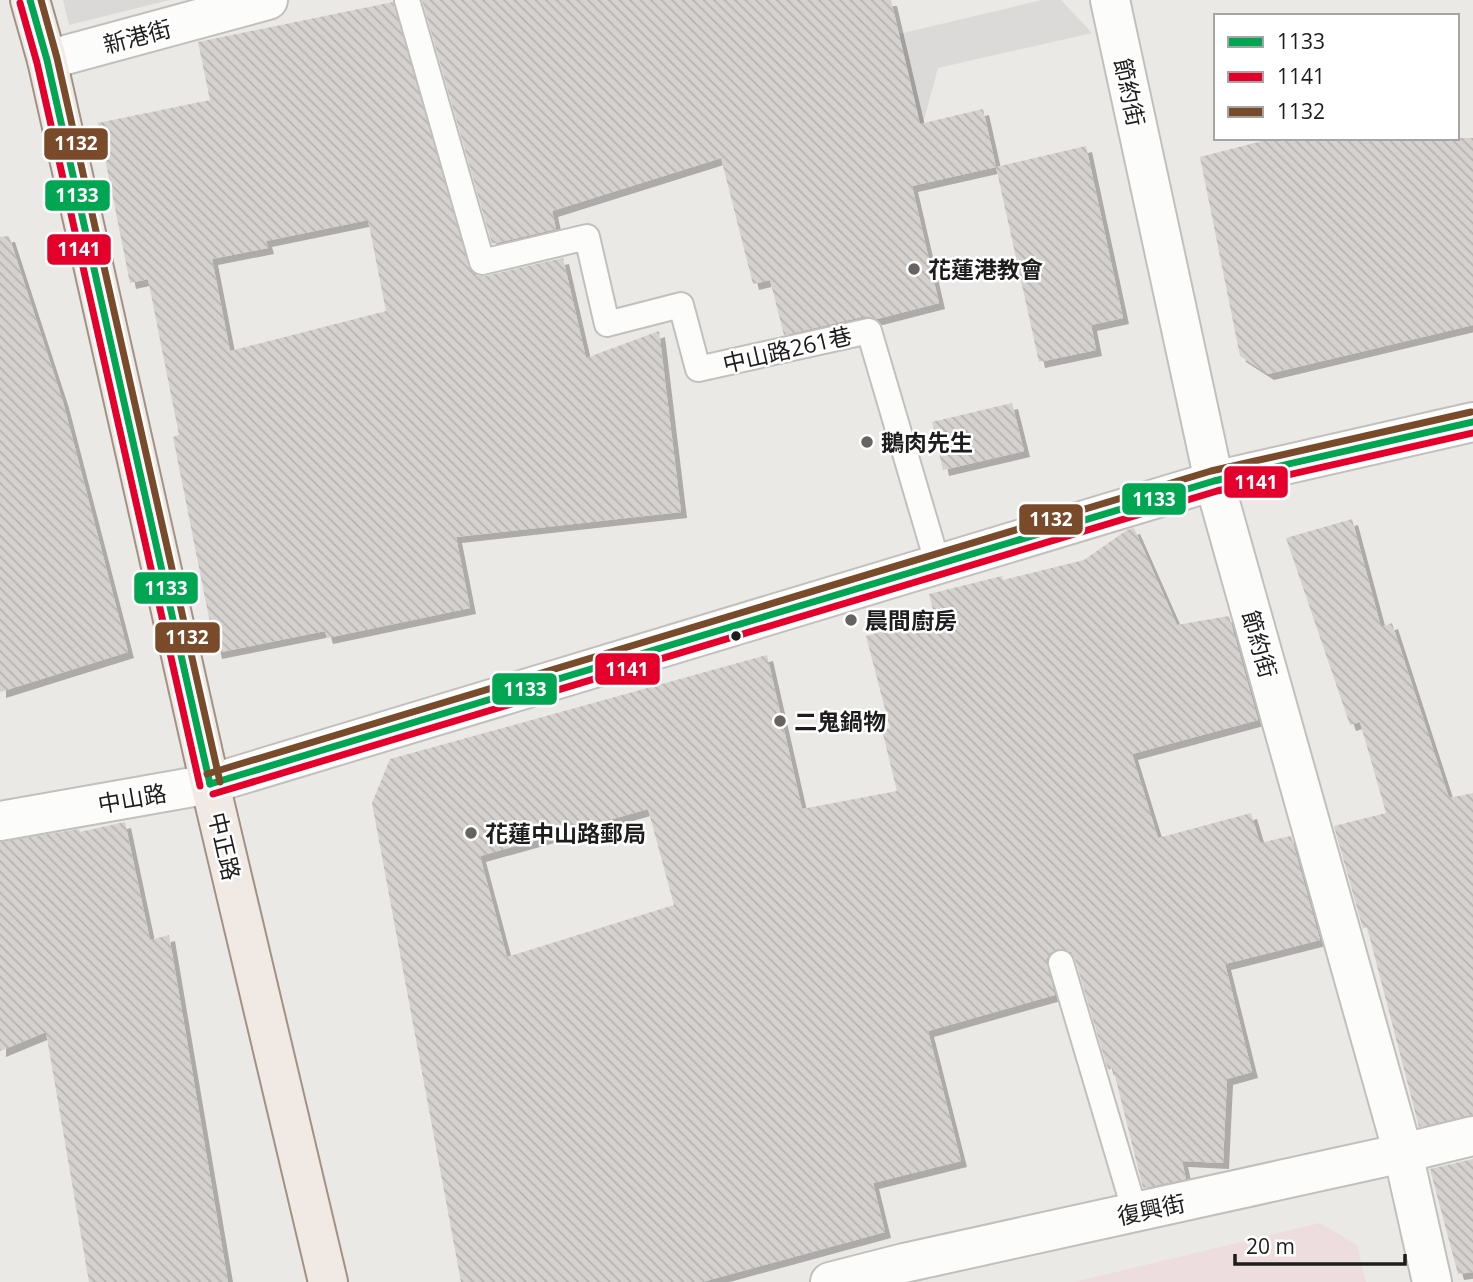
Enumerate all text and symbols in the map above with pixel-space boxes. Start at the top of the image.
street label: 新港街 [100,12,174,60]
legend [1214,14,1459,140]
text: 1133 [1277,27,1325,55]
street label: 節約街 [1107,55,1153,129]
text: 1141 [1277,62,1325,90]
text: 1132 [1277,97,1325,125]
line badge: 1132 [43,127,109,161]
text: 1132 [54,130,98,156]
line badge: 1133 [44,179,111,212]
text: 1133 [55,182,99,208]
line badge: 1141 [46,233,112,266]
text: 1141 [57,236,101,262]
place label: 花蓮港教會 [928,253,1043,285]
marker: 花蓮港教會 [906,261,922,277]
street label: 中山路261巷 [719,319,855,379]
place label: 鵝肉先生 [881,426,973,458]
marker: 鵝肉先生 [859,434,875,450]
line badge: 1141 [1223,465,1289,499]
text: 1141 [1234,469,1278,495]
line badge: 1133 [1121,482,1187,516]
text: 1133 [1132,486,1176,512]
line badge: 1132 [1018,503,1084,536]
text: 1132 [1029,506,1073,532]
line badge: 1133 [133,571,199,605]
text: 1133 [144,575,188,601]
place label: 晨間廚房 [865,604,957,636]
street label: 節約街 [1235,606,1285,682]
marker: 晨間廚房 [843,612,859,628]
line badge: 1132 [154,621,221,654]
text: 1132 [165,624,209,650]
unlabelled marker [729,629,743,643]
line badge: 1141 [594,652,661,686]
text: 1141 [605,656,649,682]
line badge: 1133 [491,672,558,706]
text: 1133 [503,676,547,702]
place label: 二鬼鍋物 [794,705,886,737]
marker: 二鬼鍋物 [772,713,788,729]
street label: 中山路 [95,776,169,820]
street label: 中正路 [202,809,248,883]
place label: 花蓮中山路郵局 [485,817,646,849]
marker: 花蓮中山路郵局 [463,825,479,841]
street label: 復興街 [1114,1186,1188,1232]
scale bar [1235,1222,1405,1266]
text: 20 m [1246,1232,1295,1260]

